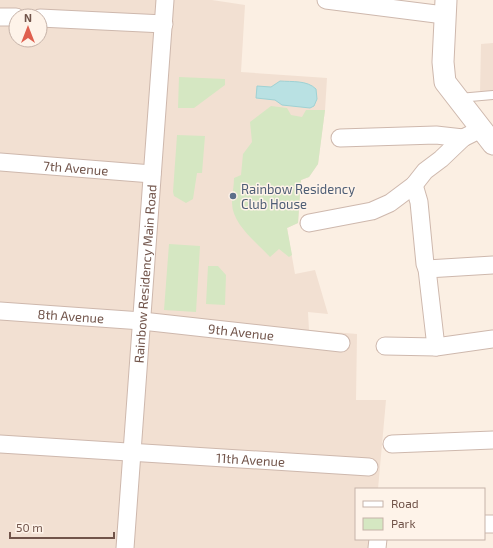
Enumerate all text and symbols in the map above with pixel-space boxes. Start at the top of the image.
north arrow [8,8,48,48]
text: N [24,11,32,24]
street label: 7th Avenue [43,157,109,179]
place label: Rainbow Residency Club House [241,181,355,212]
street label: Rainbow Residency Main Road [131,184,160,364]
marker: Rainbow Residency Club House [228,191,238,201]
street label: 8th Avenue [37,306,105,326]
street label: 9th Avenue [207,320,275,344]
street label: 11th Avenue [216,449,285,470]
legend [355,488,485,540]
text: Road [391,496,419,510]
scale bar [10,514,114,540]
text: Park [391,516,416,530]
text: 50 m [16,520,43,534]

